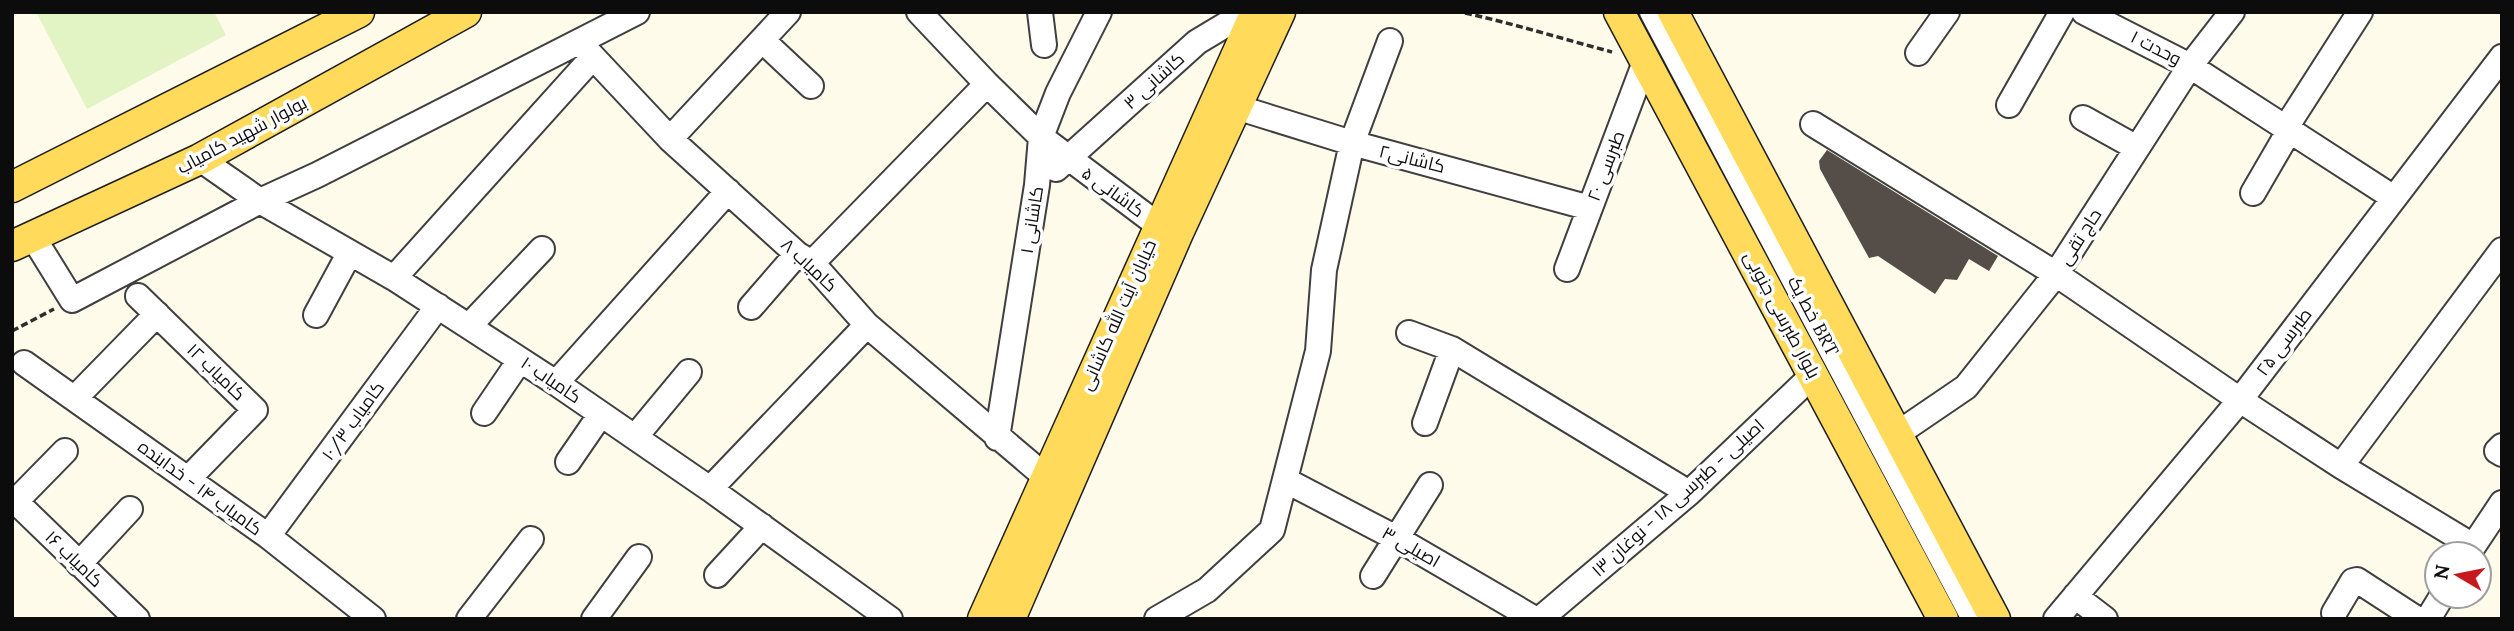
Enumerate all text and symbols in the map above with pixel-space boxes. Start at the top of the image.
street label: وحدت ۱ [2127,25,2185,70]
street label: کاشانی ۳ [1118,47,1189,114]
street label: بولوار شهید کامیاب [173,91,311,179]
street label: طبرسی ۲۰ [1582,127,1629,204]
street label: کاشانی۲ [1377,139,1447,178]
street label: کاشانی ۵ [1077,161,1149,222]
street label: کاشانی ۱ [1015,185,1048,255]
street label: حاج تقی [2053,204,2107,270]
street label: کامیاب ۸ [776,233,842,297]
street label: خیابان آیت الله کاشانی [1074,236,1161,394]
street label: بلوار طبرسی جنوبی [1739,247,1826,382]
street label: خط یک BRT [1783,272,1844,360]
street label: طبرسی ۲۵ [2251,303,2317,380]
street label: کامیاب ۱۲ [182,338,250,405]
street label: کامیاب ۱۰ [517,351,586,408]
street label: کامیاب ۱۰/۳ [316,377,389,465]
street label: اصیلی - طبرسی ۱۸ - نوغان ۱۳ [1586,414,1769,581]
street label: کامیاب ۱۴ - خدابنده [134,435,267,540]
street label: اصیلی ۳ [1378,521,1444,572]
street label: کامیاب ۱۶ [41,525,108,592]
north arrow [2423,540,2493,610]
text: N [2428,562,2454,581]

